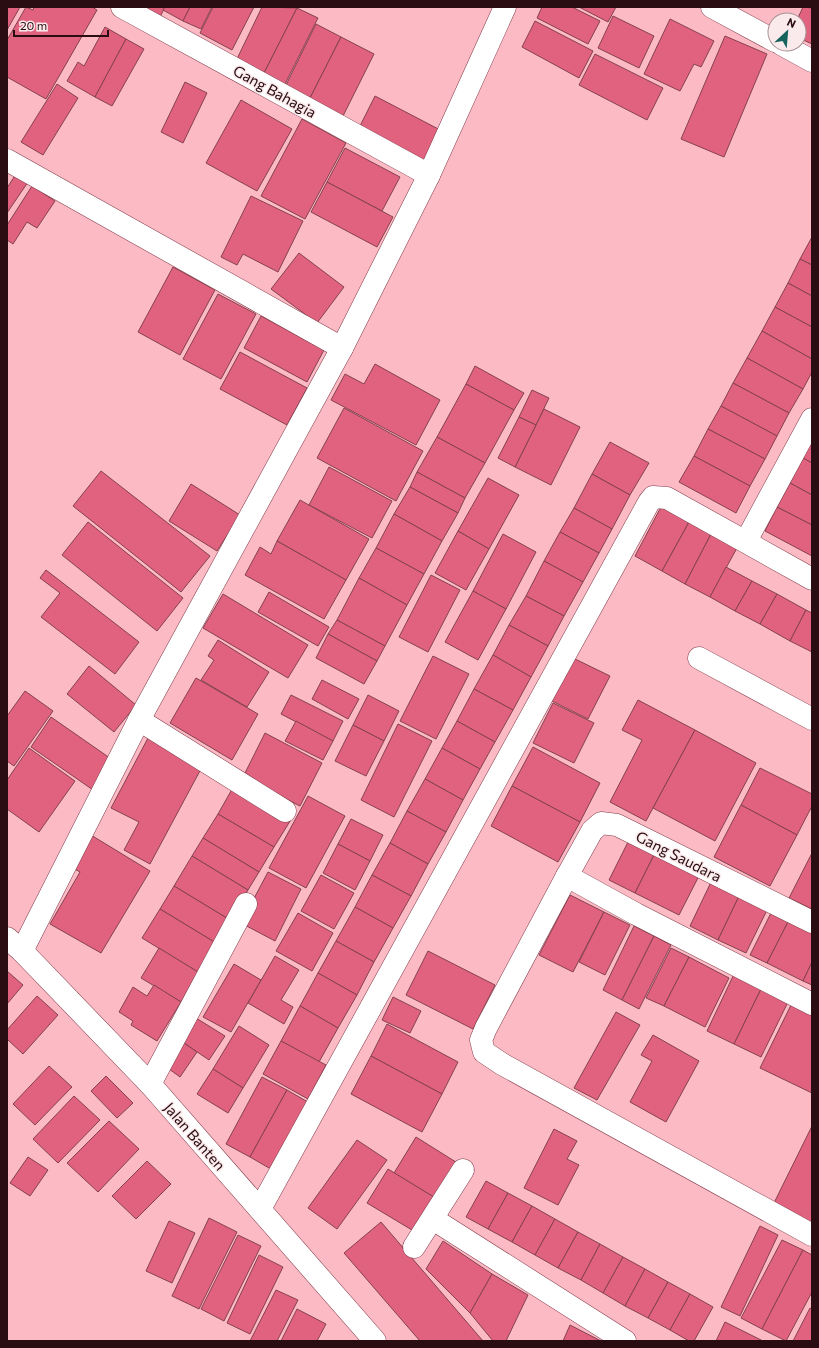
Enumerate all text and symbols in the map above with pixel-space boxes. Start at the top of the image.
scale bar [14,12,108,38]
north arrow [767,12,807,52]
text: N [785,15,798,30]
text: 20 m [20,18,47,32]
street label: Gang Bahagia [230,61,320,121]
street label: Gang Saudara [633,827,725,885]
street label: Jalan Banten [161,1098,229,1174]

